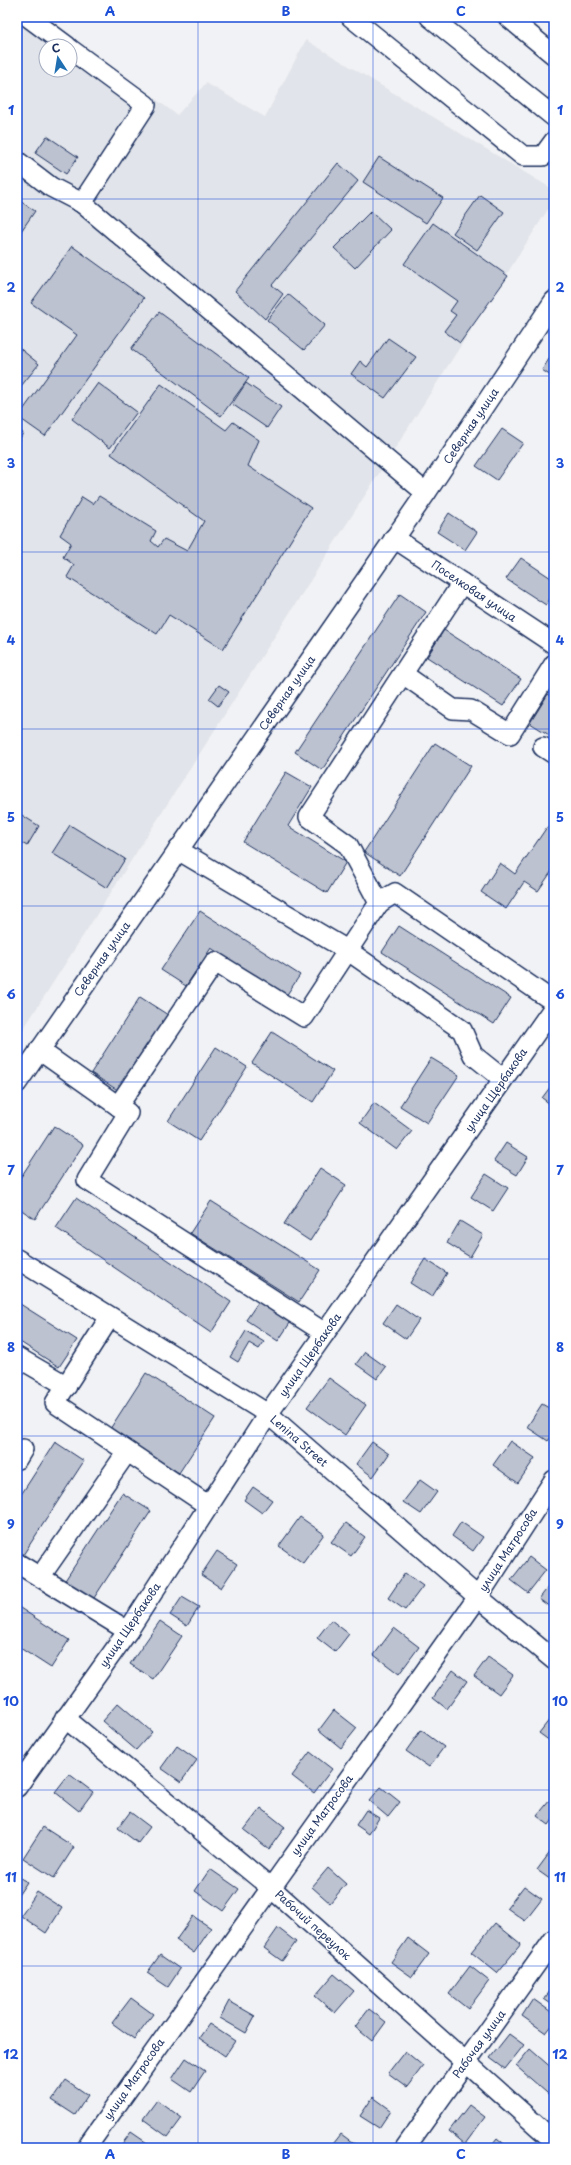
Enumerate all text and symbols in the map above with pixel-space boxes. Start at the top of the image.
text: A [105,1,115,20]
text: B [282,1,291,20]
text: C [456,1,466,20]
north arrow [38,38,78,78]
text: С [50,39,62,57]
text: 1 [8,100,14,119]
text: 1 [557,100,563,119]
text: 2 [6,277,16,296]
text: 2 [555,277,565,296]
street label: Северная улица [439,384,502,467]
text: 3 [7,453,16,472]
text: 3 [556,453,565,472]
street label: Поселковая улица [428,556,520,626]
text: 4 [7,630,16,649]
text: 4 [556,630,565,649]
street label: Северная улица [254,652,319,734]
text: 5 [7,807,15,826]
text: 5 [556,807,564,826]
street label: Северная улица [69,918,134,1000]
text: 6 [6,984,16,1003]
text: 6 [555,984,565,1003]
street label: улица Щербакова [460,1044,531,1135]
text: 7 [7,1160,15,1179]
text: 7 [556,1160,564,1179]
street label: улица Щербакова [274,1309,345,1400]
text: 8 [7,1337,15,1356]
text: 8 [556,1337,564,1356]
street label: Lenina Street [267,1411,332,1471]
street label: улица Матросова [474,1505,541,1595]
text: 9 [7,1514,15,1533]
text: 9 [556,1514,564,1533]
street label: улица Щербакова [95,1579,164,1671]
text: 10 [3,1691,19,1710]
text: 10 [552,1691,568,1710]
street label: улица Матросова [286,1771,357,1859]
text: 11 [5,1867,17,1886]
text: 11 [554,1867,566,1886]
street label: Рабочий переулок [272,1886,356,1964]
street label: Рабочая улица [448,2006,509,2081]
street label: улица Матросова [99,2034,168,2123]
text: 12 [3,2044,19,2063]
text: 12 [552,2044,568,2063]
text: A [105,2144,115,2163]
text: B [282,2144,291,2163]
text: C [456,2144,466,2163]

